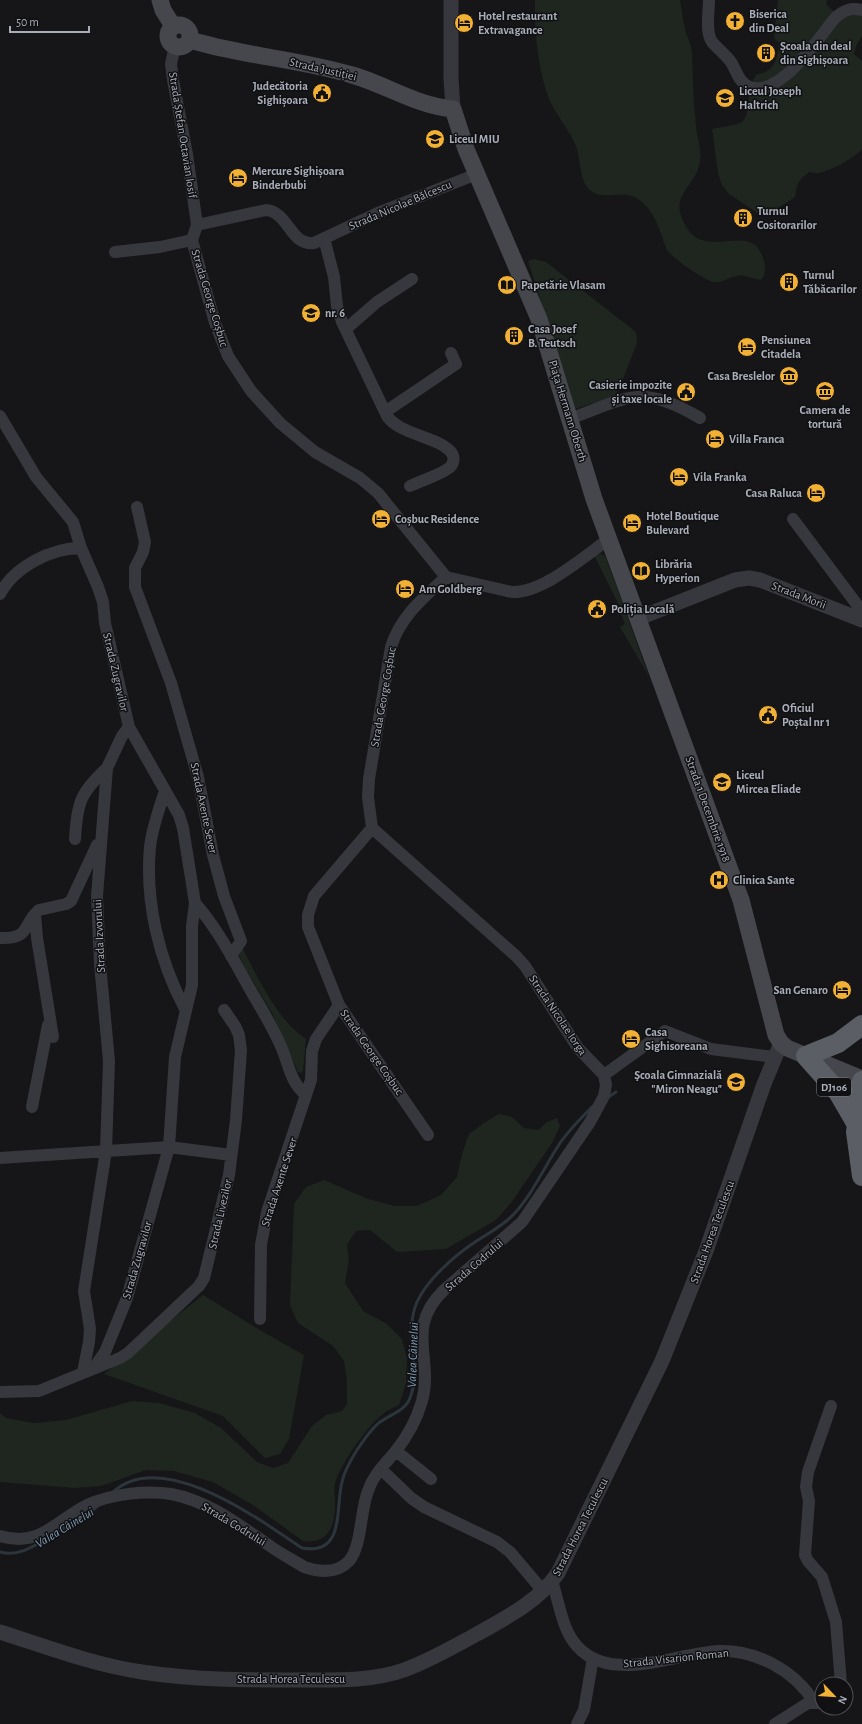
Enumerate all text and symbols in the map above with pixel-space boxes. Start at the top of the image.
scale bar [10,8,89,34]
place label: Biserica din Deal [749,8,789,34]
place label: Hotel restaurant Extravagance [478,10,557,36]
church icon: Biserica din Deal [724,10,746,32]
hotel icon: Hotel restaurant Extravagance [453,12,475,34]
text: 50 m [16,16,39,28]
place label: Școala din deal din Sighișoara [780,40,851,68]
building icon: Școala din deal din Sighișoara [755,42,777,64]
street label: Strada Justiției [288,55,358,85]
street label: Strada Ștefan Octavian Iosif [165,71,199,200]
place label: Judecătoria Sighișoara [253,80,308,108]
public building icon: Judecătoria Sighișoara [311,82,333,104]
place label: Liceul Joseph Haltrich [739,85,801,111]
school or university icon: Liceul Joseph Haltrich [714,87,736,109]
school or university icon: Liceul MIU [424,128,446,150]
place label: Liceul MIU [449,133,500,145]
place label: Mercure Sighișoara Binderbubi [252,165,345,191]
hotel icon: Mercure Sighișoara Binderbubi [227,167,249,189]
street label: Strada Nicolae Bălcescu [347,178,453,232]
place label: Turnul Cositorarilor [757,205,818,231]
building icon: Turnul Cositorarilor [732,207,754,229]
street label: Strada George Coșbuc [188,248,231,349]
place label: Turnul Tăbăcarilor [803,269,858,295]
building icon: Turnul Tăbăcarilor [778,271,800,293]
library icon: Papetărie Vlasam [496,274,518,296]
place label: Papetărie Vlasam [521,279,606,291]
school or university icon: nr. 6 [300,302,322,324]
place label: nr. 6 [325,307,345,319]
place label: Casa Josef B. Teutsch [528,323,577,349]
building icon: Casa Josef B. Teutsch [503,325,525,347]
place label: Pensiunea Citadela [761,334,811,360]
hotel icon: Pensiunea Citadela [736,336,758,358]
street label: Piața Hermann Oberth [545,359,589,464]
museum icon: Casa Breslelor [778,365,800,387]
place label: Casa Breslelor [708,370,776,382]
place label: Casierie impozite și taxe locale [589,379,672,407]
museum icon: Camera de tortură [814,380,836,402]
public building icon: Casierie impozite și taxe locale [675,381,697,403]
place label: Camera de tortură [800,404,851,430]
hotel icon: Villa Franca [704,428,726,450]
place label: Villa Franca [729,433,785,445]
hotel icon: Vila Franka [668,466,690,488]
place label: Vila Franka [693,471,747,483]
hotel icon: Casa Raluca [805,482,827,504]
place label: Casa Raluca [745,487,802,499]
hotel icon: Coșbuc Residence [370,508,392,530]
place label: Hotel Boutique Bulevard [646,510,719,536]
hotel icon: Hotel Boutique Bulevard [621,512,643,534]
place label: Coșbuc Residence [395,513,480,527]
place label: Librăria Hyperion [655,558,700,585]
library icon: Librăria Hyperion [630,560,652,582]
hotel icon: Am Goldberg [394,578,416,600]
street label: Strada Morii [770,579,828,611]
place label: Am Goldberg [419,583,483,595]
public building icon: Poliția Locală [586,598,608,620]
place label: Poliția Locală [611,603,675,617]
street label: Strada Zugravilor [101,631,131,713]
street label: Strada George Coșbuc [368,646,400,748]
place label: Oficiul Poștal nr 1 [782,702,830,730]
public building icon: Oficiul Poștal nr 1 [757,704,779,726]
street label: Strada 1 Decembrie 1918 [683,755,733,864]
street label: Strada Axente Sever [188,761,220,855]
place label: Liceul Mircea Eliade [736,769,801,795]
school or university icon: Liceul Mircea Eliade [711,771,733,793]
hospital icon: Clinica Sante [708,869,730,891]
place label: Clinica Sante [733,874,795,886]
street label: Strada Izvorului [91,899,107,973]
street label: Strada Nicolae Iorga [527,973,590,1058]
hotel icon: San Genaro [831,979,853,1001]
place label: San Genaro [774,984,828,996]
street label: Strada George Coșbuc [336,1007,406,1098]
place label: Casa Sighisoreana [645,1026,708,1052]
hotel icon: Casa Sighisoreana [620,1028,642,1050]
place label: Şcoala Gimnazială "Miron Neagu" [634,1069,722,1095]
school or university icon: Şcoala Gimnazială "Miron Neagu" [725,1071,747,1093]
road number: DJ106 [817,1078,851,1096]
street label: Strada Axente Sever [259,1136,299,1228]
street label: Strada Livezilor [206,1178,234,1250]
street label: Strada Horea Teculescu [688,1179,736,1285]
street label: Strada Zugravilor [120,1220,154,1300]
street label: Strada Codrului [443,1237,505,1293]
water label: Valea Câinelui [406,1322,421,1388]
street label: Strada Horea Teculescu [550,1476,610,1578]
street label: Strada Codrului [200,1500,268,1548]
water label: Valea Câinelui [33,1506,96,1551]
street label: Strada Visarion Roman [623,1646,729,1670]
street label: Strada Horea Teculescu [237,1673,345,1685]
north arrow [814,1676,854,1716]
text: N [836,1694,849,1706]

